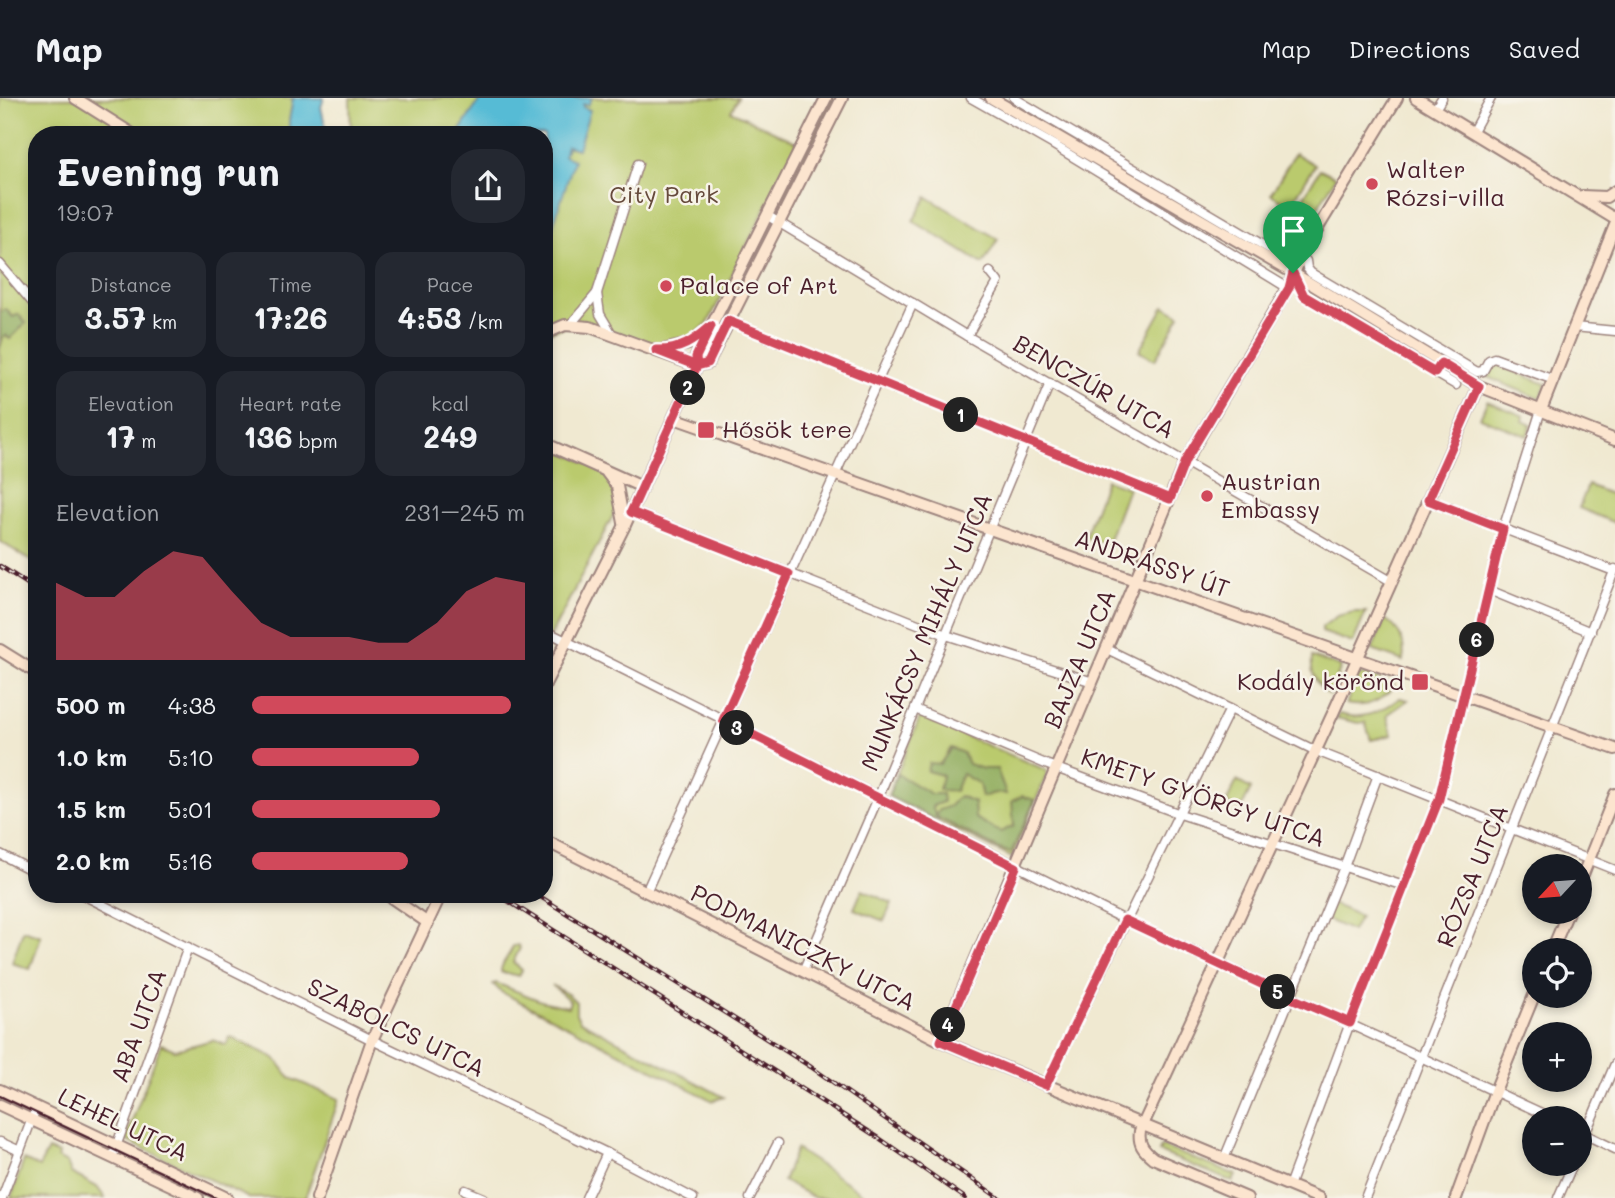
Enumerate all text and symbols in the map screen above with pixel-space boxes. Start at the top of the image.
text: Map [35,27,103,70]
text: Map [1262,33,1311,64]
text: Directions [1349,33,1471,64]
text: Saved [1509,33,1580,64]
text: Evening run [56,146,280,196]
button: share [451,149,525,223]
place label: Walter Rózsi-villa [1386,153,1505,212]
marker: Walter Rózsi-villa [1364,176,1380,192]
park label: City Park [609,178,719,209]
text: 19:07 [56,197,114,227]
pin [1263,201,1323,273]
icon: arrive [1274,212,1312,250]
place label: Palace of Art [680,269,838,300]
text: Distance [90,272,172,297]
text: Time [269,272,312,297]
text: Pace [427,272,473,297]
marker: Palace of Art [658,278,674,294]
text: 3.57 [84,297,146,337]
text: 17:26 [253,297,328,337]
text: 4:53 [397,297,462,337]
text: km [146,309,177,334]
text: /km [462,309,503,334]
street label: BENCZÚR UTCA [1008,327,1181,445]
pin: 2 [670,370,706,406]
text: 2 [682,375,693,400]
text: Elevation [88,391,173,416]
text: Heart rate [239,391,342,416]
text: kcal [431,391,469,416]
pin: 1 [944,398,978,432]
text: 1 [956,402,965,427]
place label: Hősök tere [722,413,852,444]
text: 17 [105,416,135,456]
text: 136 [243,416,293,456]
text: 249 [423,416,477,456]
marker: Hősök tere [696,420,716,440]
text: m [135,428,156,453]
text: bpm [293,428,338,453]
place label: Austrian Embassy [1221,465,1321,524]
street label: MUNKÁCSY MIHÁLY UTCA [853,488,998,775]
marker: Austrian Embassy [1199,488,1215,504]
text: Elevation [56,497,159,527]
text: 231–245 m [404,497,525,527]
street label: ANDRÁSSY ÚT [1071,522,1234,604]
street label: BAJZA UTCA [1035,584,1122,733]
pin: 6 [1460,622,1494,658]
text: 6 [1471,627,1482,652]
place label: Kodály körönd [1237,665,1404,696]
marker: Kodály körönd [1410,672,1430,692]
text: 500 m [56,690,126,720]
text: 4:38 [168,690,216,720]
pin: 3 [720,710,754,746]
text: 3 [731,715,742,740]
street label: KMETY GYÖRGY UTCA [1077,740,1330,853]
text: 1.0 km [56,742,127,772]
text: 5:10 [168,742,213,772]
text: 1.5 km [56,794,126,824]
text: 5:01 [168,794,213,824]
street label: RÓZSA UTCA [1429,799,1514,951]
text: 2.0 km [56,846,130,876]
text: 5:16 [168,846,213,876]
north arrow [1522,854,1592,924]
map controls [1522,854,1592,1176]
street label: PODMANICZKY UTCA [686,876,921,1017]
button: locate [1522,938,1592,1008]
street label: ABA UTCA [103,964,172,1087]
street label: SZABOLCS UTCA [303,970,491,1083]
pin: 5 [1260,974,1296,1010]
text: 5 [1272,979,1283,1004]
pin: 4 [930,1007,965,1042]
text: 4 [941,1012,954,1037]
button: + [1522,1022,1592,1092]
street label: LEHEL UTCA [53,1080,194,1167]
button: − [1522,1106,1592,1176]

